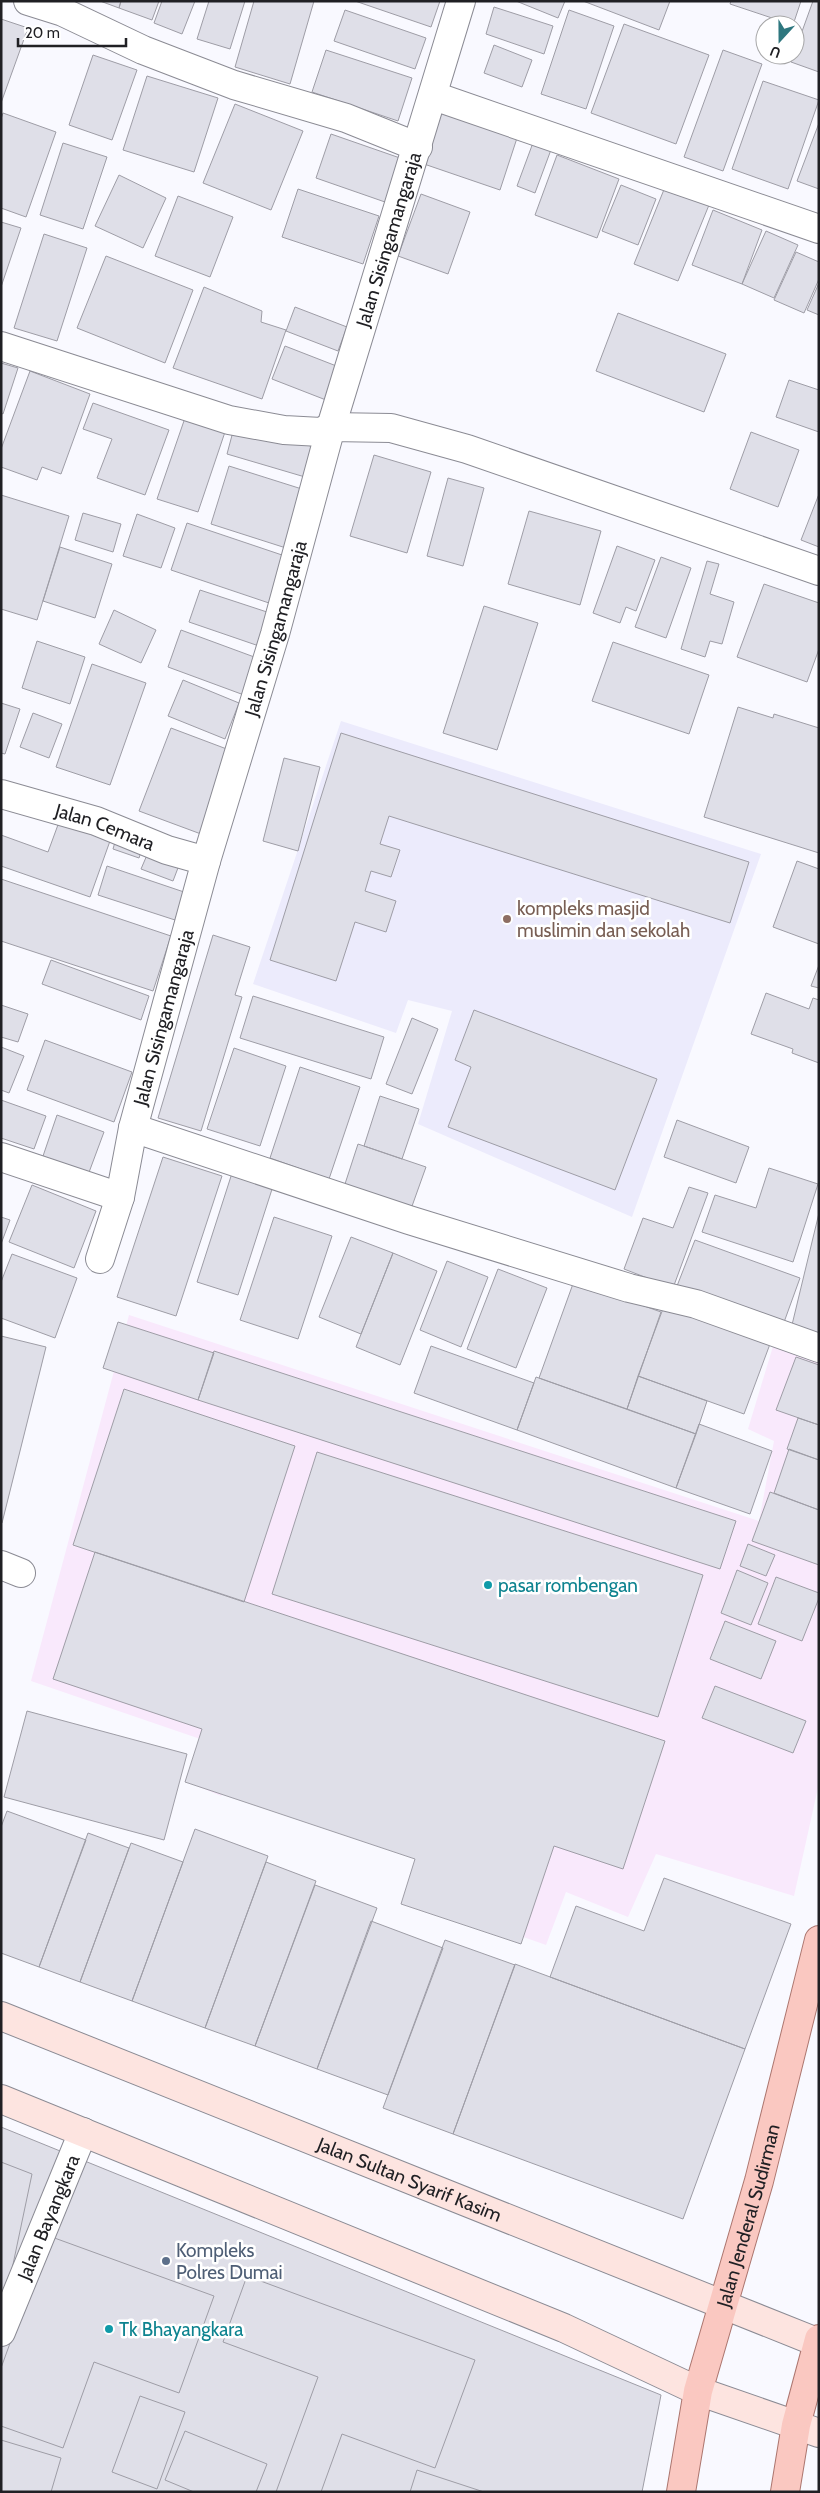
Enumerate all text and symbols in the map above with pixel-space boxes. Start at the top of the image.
scale bar [18,15,125,47]
north arrow [755,15,805,65]
text: 20 m [25,24,60,42]
text: U [767,42,783,62]
street label: Jalan Sisingamangaraja [351,149,426,331]
street label: Jalan Sisingamangaraja [239,538,312,720]
street label: Jalan Cemara [51,799,158,856]
place label: kompleks masjid muslimin dan sekolah [517,897,690,942]
marker: kompleks masjid muslimin dan sekolah [501,913,513,925]
street label: Jalan Sisingamangaraja [128,927,199,1109]
place label: pasar rombengan [498,1574,638,1597]
marker: pasar rombengan [482,1579,494,1591]
street label: Jalan Jenderal Sudirman [712,2122,785,2311]
street label: Jalan Sultan Syarif Kasim [313,2132,505,2227]
street label: Jalan Bayangkara [12,2151,84,2285]
place label: Kompleks Polres Dumai [176,2239,283,2284]
marker: Kompleks Polres Dumai [160,2255,172,2267]
place label: Tk Bhayangkara [119,2318,243,2341]
marker: Tk Bhayangkara [103,2323,115,2335]

